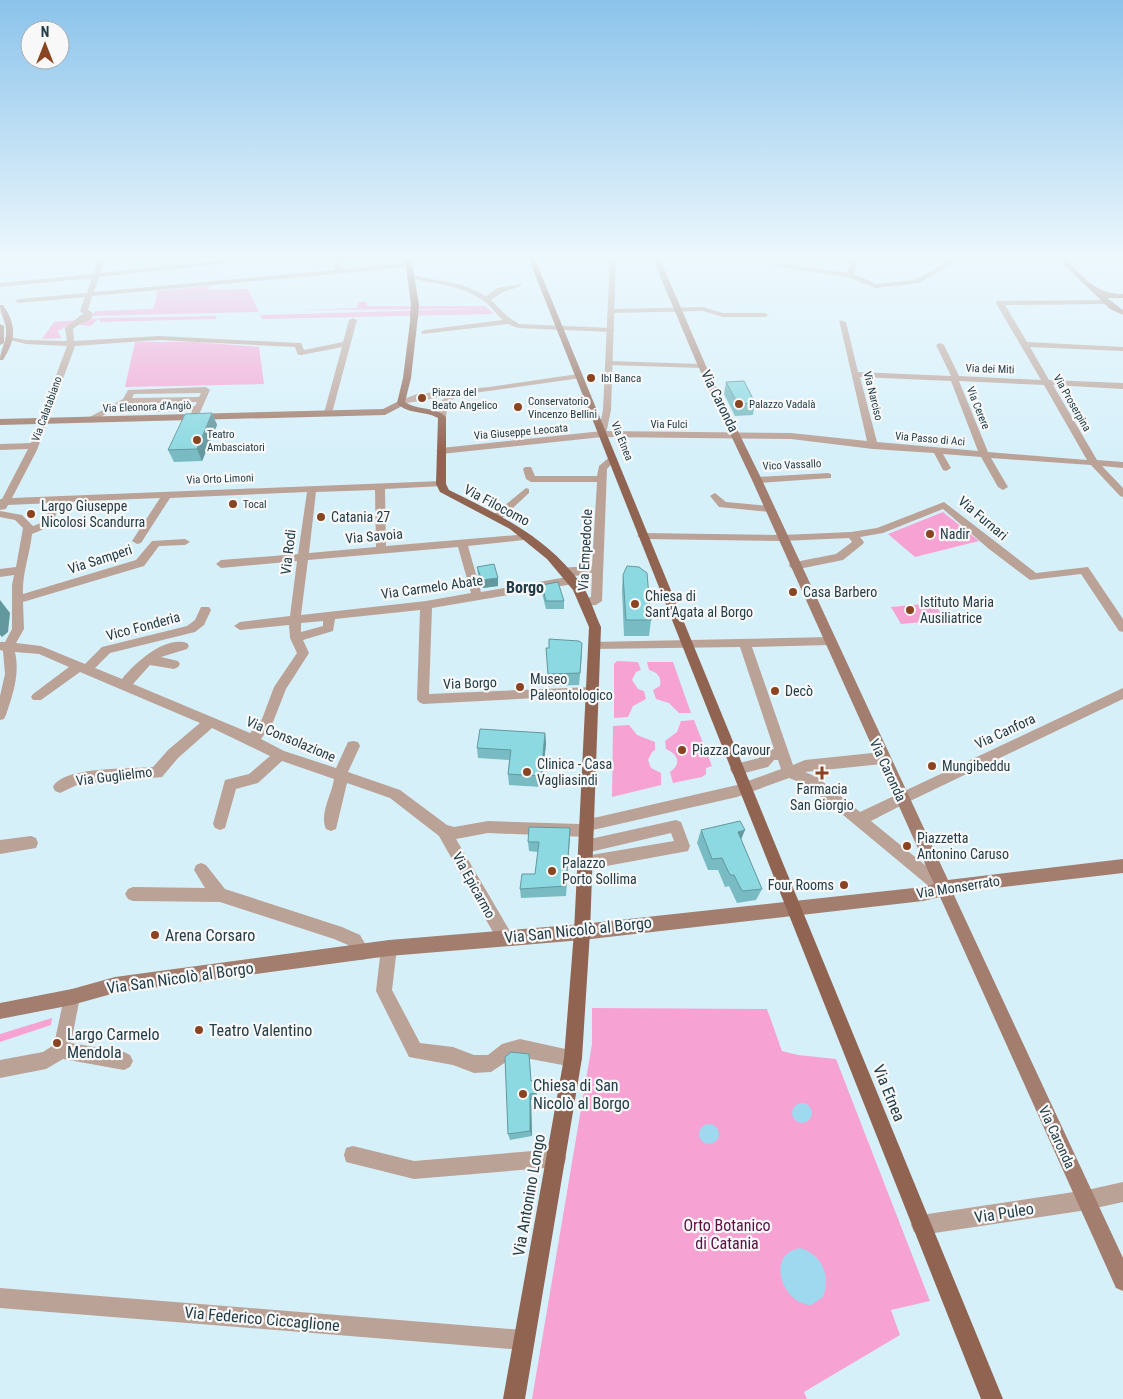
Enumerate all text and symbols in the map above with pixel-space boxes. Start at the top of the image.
north arrow [20,20,70,70]
text: N [41,24,49,40]
street label: Via dei Miti [965,362,1015,376]
street label: Via Caronda [698,367,742,435]
street label: Via Narciso [861,370,885,422]
marker: Ibl Banca [585,372,597,384]
place label: Ibl Banca [601,372,641,385]
street label: Via Proserpina [1051,372,1093,434]
street label: Via Calatabiano [29,374,65,443]
street label: Via Cerere [964,385,992,431]
place label: Piazza del Beato Angelico [432,386,498,412]
marker: Piazza del Beato Angelico [416,392,428,404]
place label: Conservatorio Vincenzo Bellini [528,395,597,421]
marker: Palazzo Vadalà [733,398,745,410]
place label: Palazzo Vadalà [749,398,815,411]
street label: Via Eleonora d'Angiò [102,399,192,415]
marker: Conservatorio Vincenzo Bellini [512,401,524,413]
street label: Via Fulci [650,418,688,431]
street label: Via Etnea [608,420,636,462]
street label: Via Giuseppe Leocata [473,421,569,443]
place label: Teatro Ambasciatori [207,428,265,454]
street label: Via Passo di Aci [894,429,966,449]
marker: Teatro Ambasciatori [191,434,203,446]
street label: Vico Vassallo [762,457,822,473]
street label: Via Orto Limoni [186,471,254,487]
street label: Via Filocomo [461,481,533,529]
street label: Via Furnari [955,493,1011,543]
place label: Largo Giuseppe Nicolosi Scandurra [41,498,145,530]
marker: Tocal [227,498,239,510]
place label: Tocal [243,498,267,511]
marker: Largo Giuseppe Nicolosi Scandurra [25,508,37,520]
street label: Via Empedocle [575,508,595,591]
place label: Catania 27 [331,509,390,525]
marker: Catania 27 [315,511,327,523]
street label: Via Savoia [345,526,403,546]
place label: Nadir [940,526,970,542]
street label: Via Rodi [277,528,299,576]
marker: Nadir [924,528,936,540]
street label: Via Samperi [66,541,134,577]
street label: Via Carmelo Abate [380,572,484,602]
district label: Borgo [506,578,544,597]
place label: Casa Barbero [803,584,877,600]
marker: Casa Barbero [787,586,799,598]
place label: Chiesa di Sant'Agata al Borgo [645,588,753,620]
place label: Istituto Maria Ausiliatrice [920,594,994,626]
marker: Chiesa di Sant'Agata al Borgo [629,598,641,610]
marker: Istituto Maria Ausiliatrice [904,604,916,616]
street label: Vico Fonderia [104,608,182,644]
place label: Museo Paleontologico [530,671,613,703]
street label: Via Borgo [443,674,497,692]
marker: Museo Paleontologico [514,681,526,693]
place label: Decò [785,683,813,699]
marker: Decò [769,685,781,697]
street label: Via Canfora [972,710,1038,752]
street label: Via Consolazione [244,713,339,765]
street label: Via Caronda [867,736,909,804]
place label: Piazza Cavour [692,742,770,758]
marker: Piazza Cavour [676,744,688,756]
place label: Clinica - Casa Vagliasindi [537,756,612,788]
place label: Mungibeddu [942,758,1010,774]
marker: Mungibeddu [926,760,938,772]
street label: Via Guglielmo [75,763,153,789]
marker: Clinica - Casa Vagliasindi [521,766,533,778]
marker: Farmacia San Giorgio [816,767,828,779]
place label: Farmacia San Giorgio [790,781,854,813]
place label: Piazzetta Antonino Caruso [917,830,1009,862]
marker: Piazzetta Antonino Caruso [901,840,913,852]
street label: Via Epicarmo [449,849,499,921]
place label: Palazzo Porto Sollima [562,855,637,887]
marker: Palazzo Porto Sollima [546,865,558,877]
street label: Via Monserrato [915,873,1001,901]
place label: Four Rooms [768,877,834,893]
marker: Four Rooms [838,879,850,891]
street label: Via San Nicolò al Borgo [503,913,653,947]
place label: Arena Corsaro [165,926,255,945]
marker: Arena Corsaro [149,929,161,941]
street label: Via San Nicolò al Borgo [105,958,255,998]
place label: Teatro Valentino [209,1021,312,1040]
marker: Teatro Valentino [193,1024,205,1036]
place label: Largo Carmelo Mendola [67,1025,159,1062]
marker: Largo Carmelo Mendola [51,1037,63,1049]
street label: Via Etnea [869,1062,909,1124]
place label: Chiesa di San Nicolò al Borgo [533,1076,630,1113]
marker: Chiesa di San Nicolò al Borgo [517,1088,529,1100]
street label: Via Caronda [1036,1103,1078,1171]
street label: Via Antonino Longo [509,1132,549,1258]
street label: Via Puleo [973,1199,1035,1227]
park label: Orto Botanico di Catania [683,1216,771,1253]
street label: Via Federico Ciccaglione [184,1303,340,1335]

